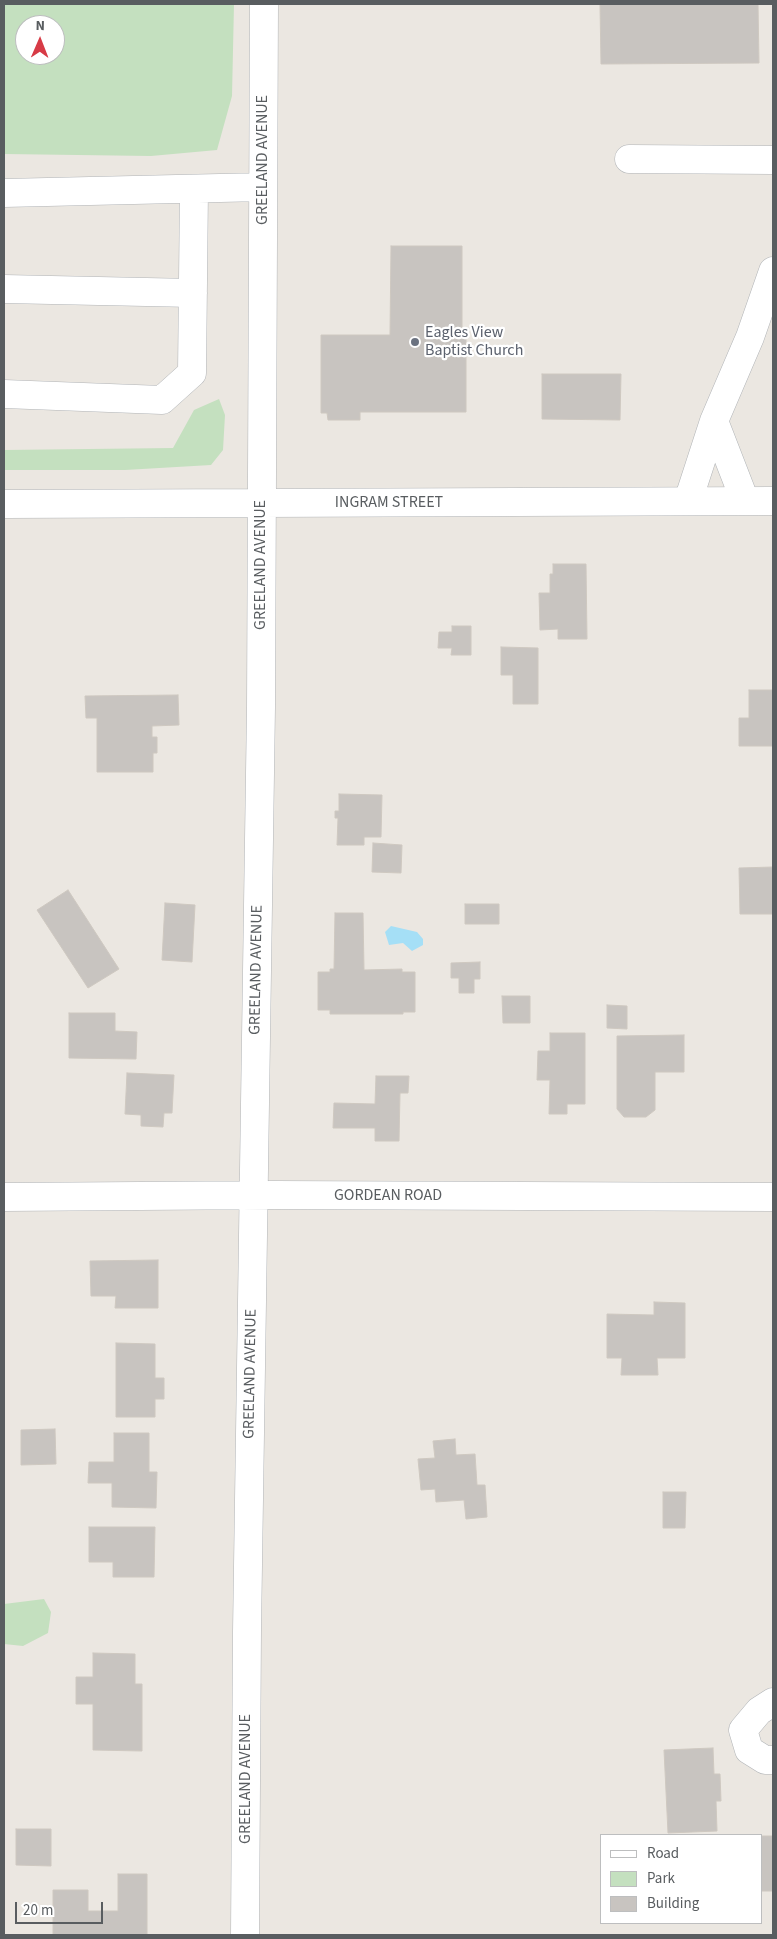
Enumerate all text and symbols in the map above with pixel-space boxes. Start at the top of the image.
north arrow [15,15,65,65]
text: N [35,16,45,36]
street label: GREELAND AVENUE [253,95,273,225]
place label: Eagles View Baptist Church [425,323,523,361]
marker: Eagles View Baptist Church [409,336,421,348]
street label: INGRAM STREET [335,493,443,513]
street label: GREELAND AVENUE [251,500,271,630]
street label: GREELAND AVENUE [246,905,268,1035]
street label: GORDEAN ROAD [334,1186,442,1206]
street label: GREELAND AVENUE [240,1309,262,1439]
street label: GREELAND AVENUE [236,1714,256,1844]
legend [600,1834,762,1924]
text: Road [647,1843,679,1864]
text: Park [647,1868,675,1889]
scale bar [18,1892,105,1924]
text: Building [647,1893,699,1914]
text: 20 m [23,1900,53,1921]

